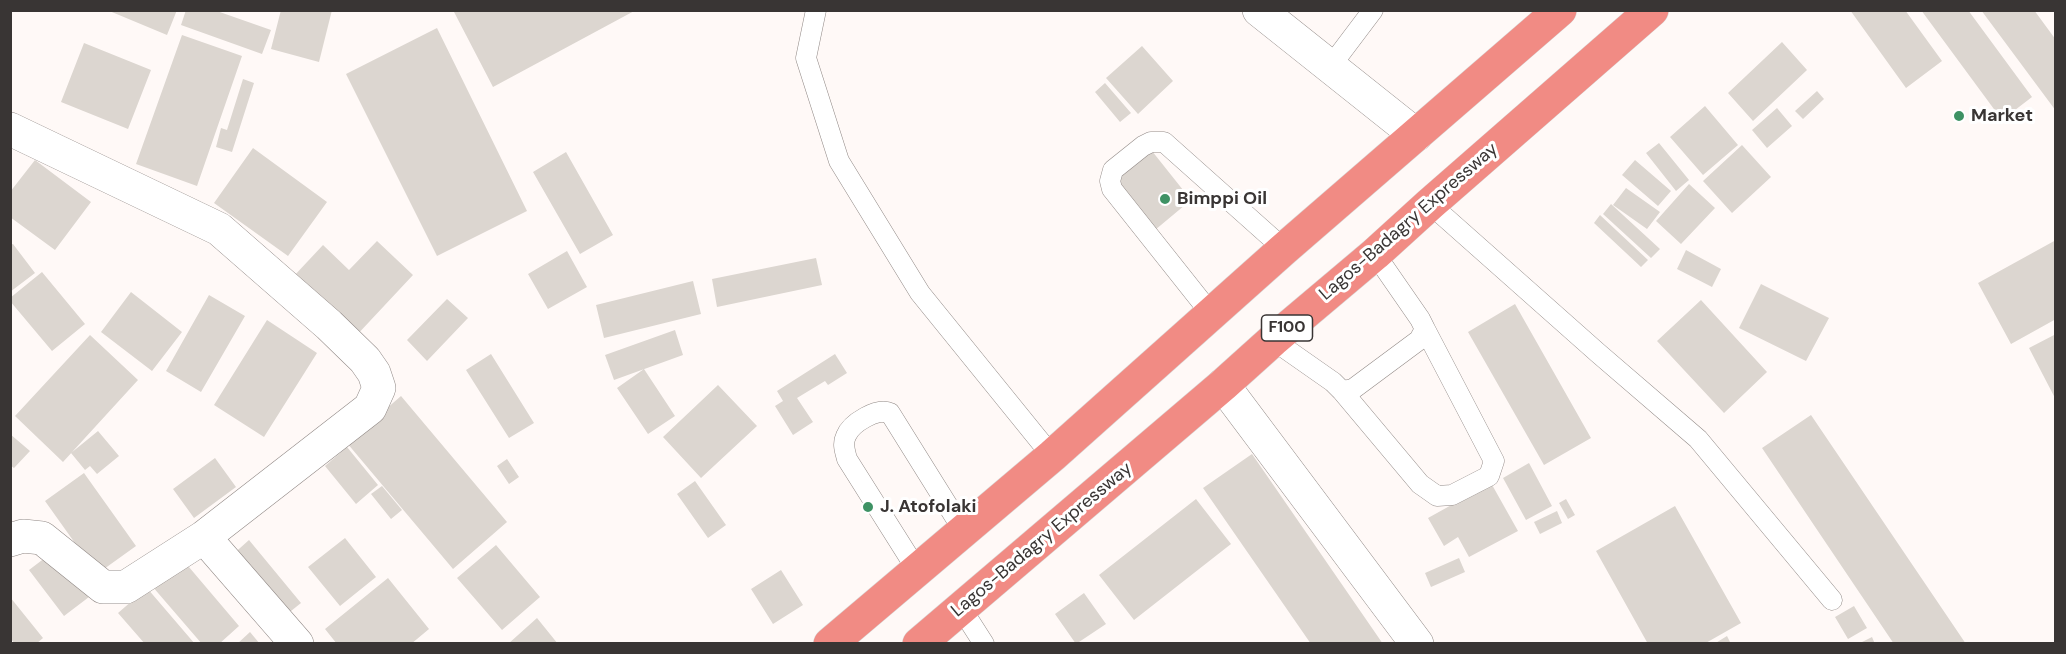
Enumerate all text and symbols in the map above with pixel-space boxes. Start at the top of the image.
place label: Market [1971,105,2033,127]
marker: Market [1952,109,1966,123]
street label: Lagos-Badagry Expressway [1315,139,1503,305]
place label: Bimppi Oil [1177,188,1267,210]
marker: Bimppi Oil [1158,192,1172,206]
road number: F100 [1262,315,1312,341]
street label: Lagos-Badagry Expressway [947,458,1137,622]
place label: J. Atofolaki [880,496,977,518]
marker: J. Atofolaki [861,500,875,514]

